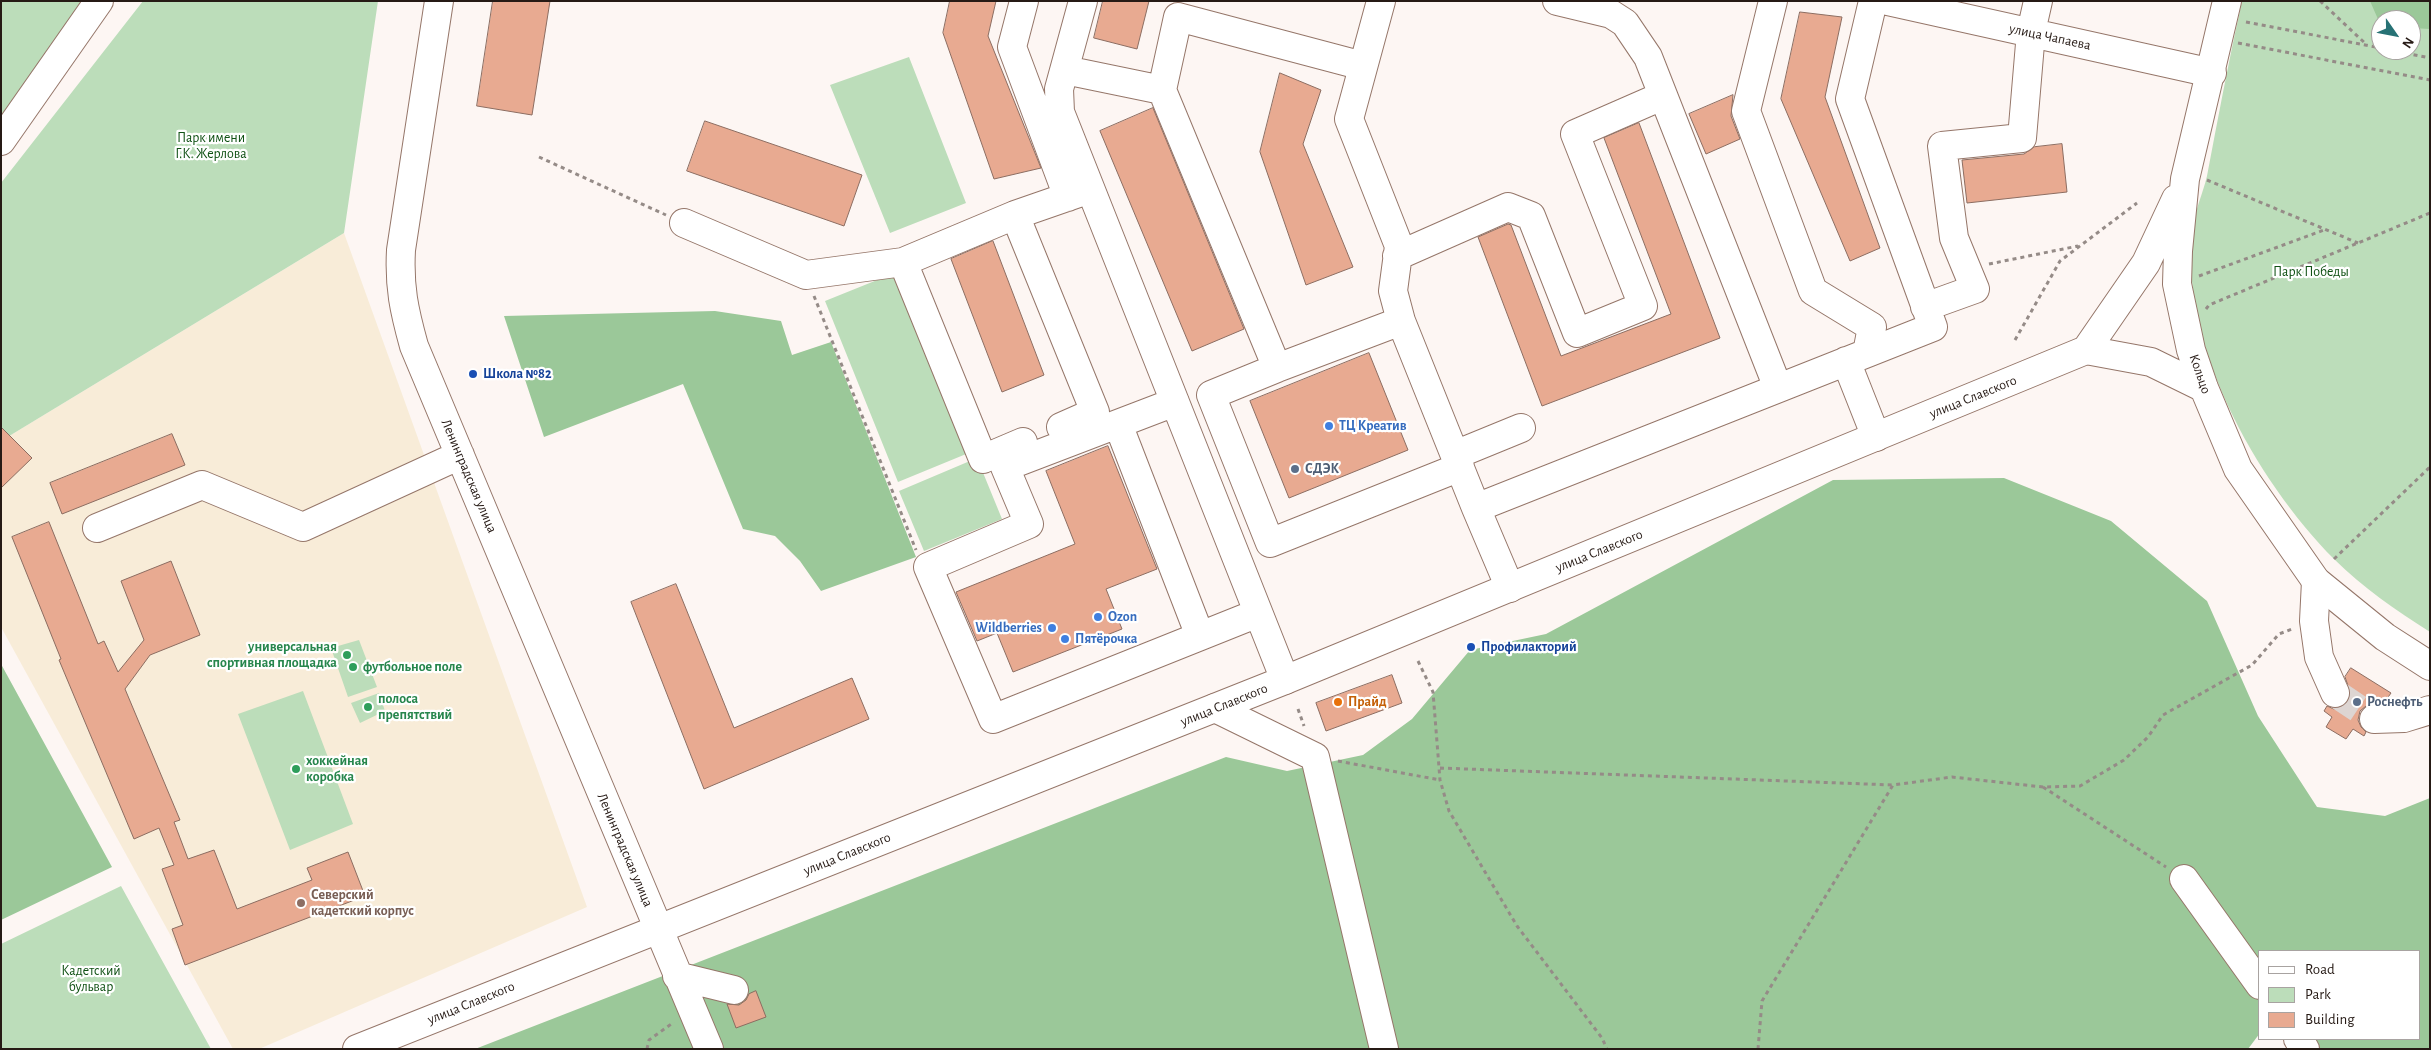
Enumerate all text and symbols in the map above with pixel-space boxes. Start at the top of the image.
north arrow [2371,10,2421,60]
street label: улица Чапаева [2008,20,2092,54]
text: N [2399,35,2416,51]
park label: Парк имени Г.К. Жерлова [175,130,247,162]
park label: Парк Победы [2273,264,2349,280]
street label: Кольцо [2185,352,2215,396]
place label: Школа №82 [483,366,552,382]
marker: Школа №82 [467,368,479,380]
street label: улица Славского [1927,372,2019,422]
street label: Ленинградская улица [437,417,501,535]
place label: ТЦ Креатив [1339,418,1406,434]
marker: ТЦ Креатив [1323,420,1335,432]
place label: СДЭК [1305,461,1339,477]
marker: СДЭК [1289,463,1301,475]
street label: улица Славского [1553,526,1645,576]
place label: Ozon [1108,609,1137,625]
marker: Ozon [1092,611,1104,623]
place label: Wildberries [975,620,1042,636]
marker: Wildberries [1046,622,1058,634]
place label: Пятёрочка [1075,631,1137,647]
marker: Пятёрочка [1059,633,1071,645]
place label: универсальная спортивная площадка [207,639,337,672]
place label: Профилакторий [1481,639,1577,655]
marker: Профилакторий [1465,641,1477,653]
marker: универсальная спортивная площадка [341,649,353,661]
place label: футбольное поле [363,659,462,675]
marker: футбольное поле [347,661,359,673]
street label: улица Славского [1178,680,1270,730]
place label: полоса препятствий [378,691,452,724]
place label: Прайд [1348,694,1387,710]
place label: Роснефть [2367,694,2422,710]
marker: Прайд [1332,696,1344,708]
marker: Роснефть [2351,696,2363,708]
marker: полоса препятствий [362,701,374,713]
place label: хоккейная коробка [306,753,368,786]
marker: хоккейная коробка [290,763,302,775]
street label: Ленинградская улица [593,791,657,909]
street label: улица Славского [801,829,893,879]
place label: Северский кадетский корпус [311,887,414,920]
marker: Северский кадетский корпус [295,897,307,909]
legend [2258,950,2421,1040]
text: Road [2305,962,2335,977]
park label: Кадетский бульвар [61,963,121,996]
street label: улица Славского [425,978,517,1028]
text: Park [2305,987,2331,1002]
text: Building [2305,1012,2355,1027]

